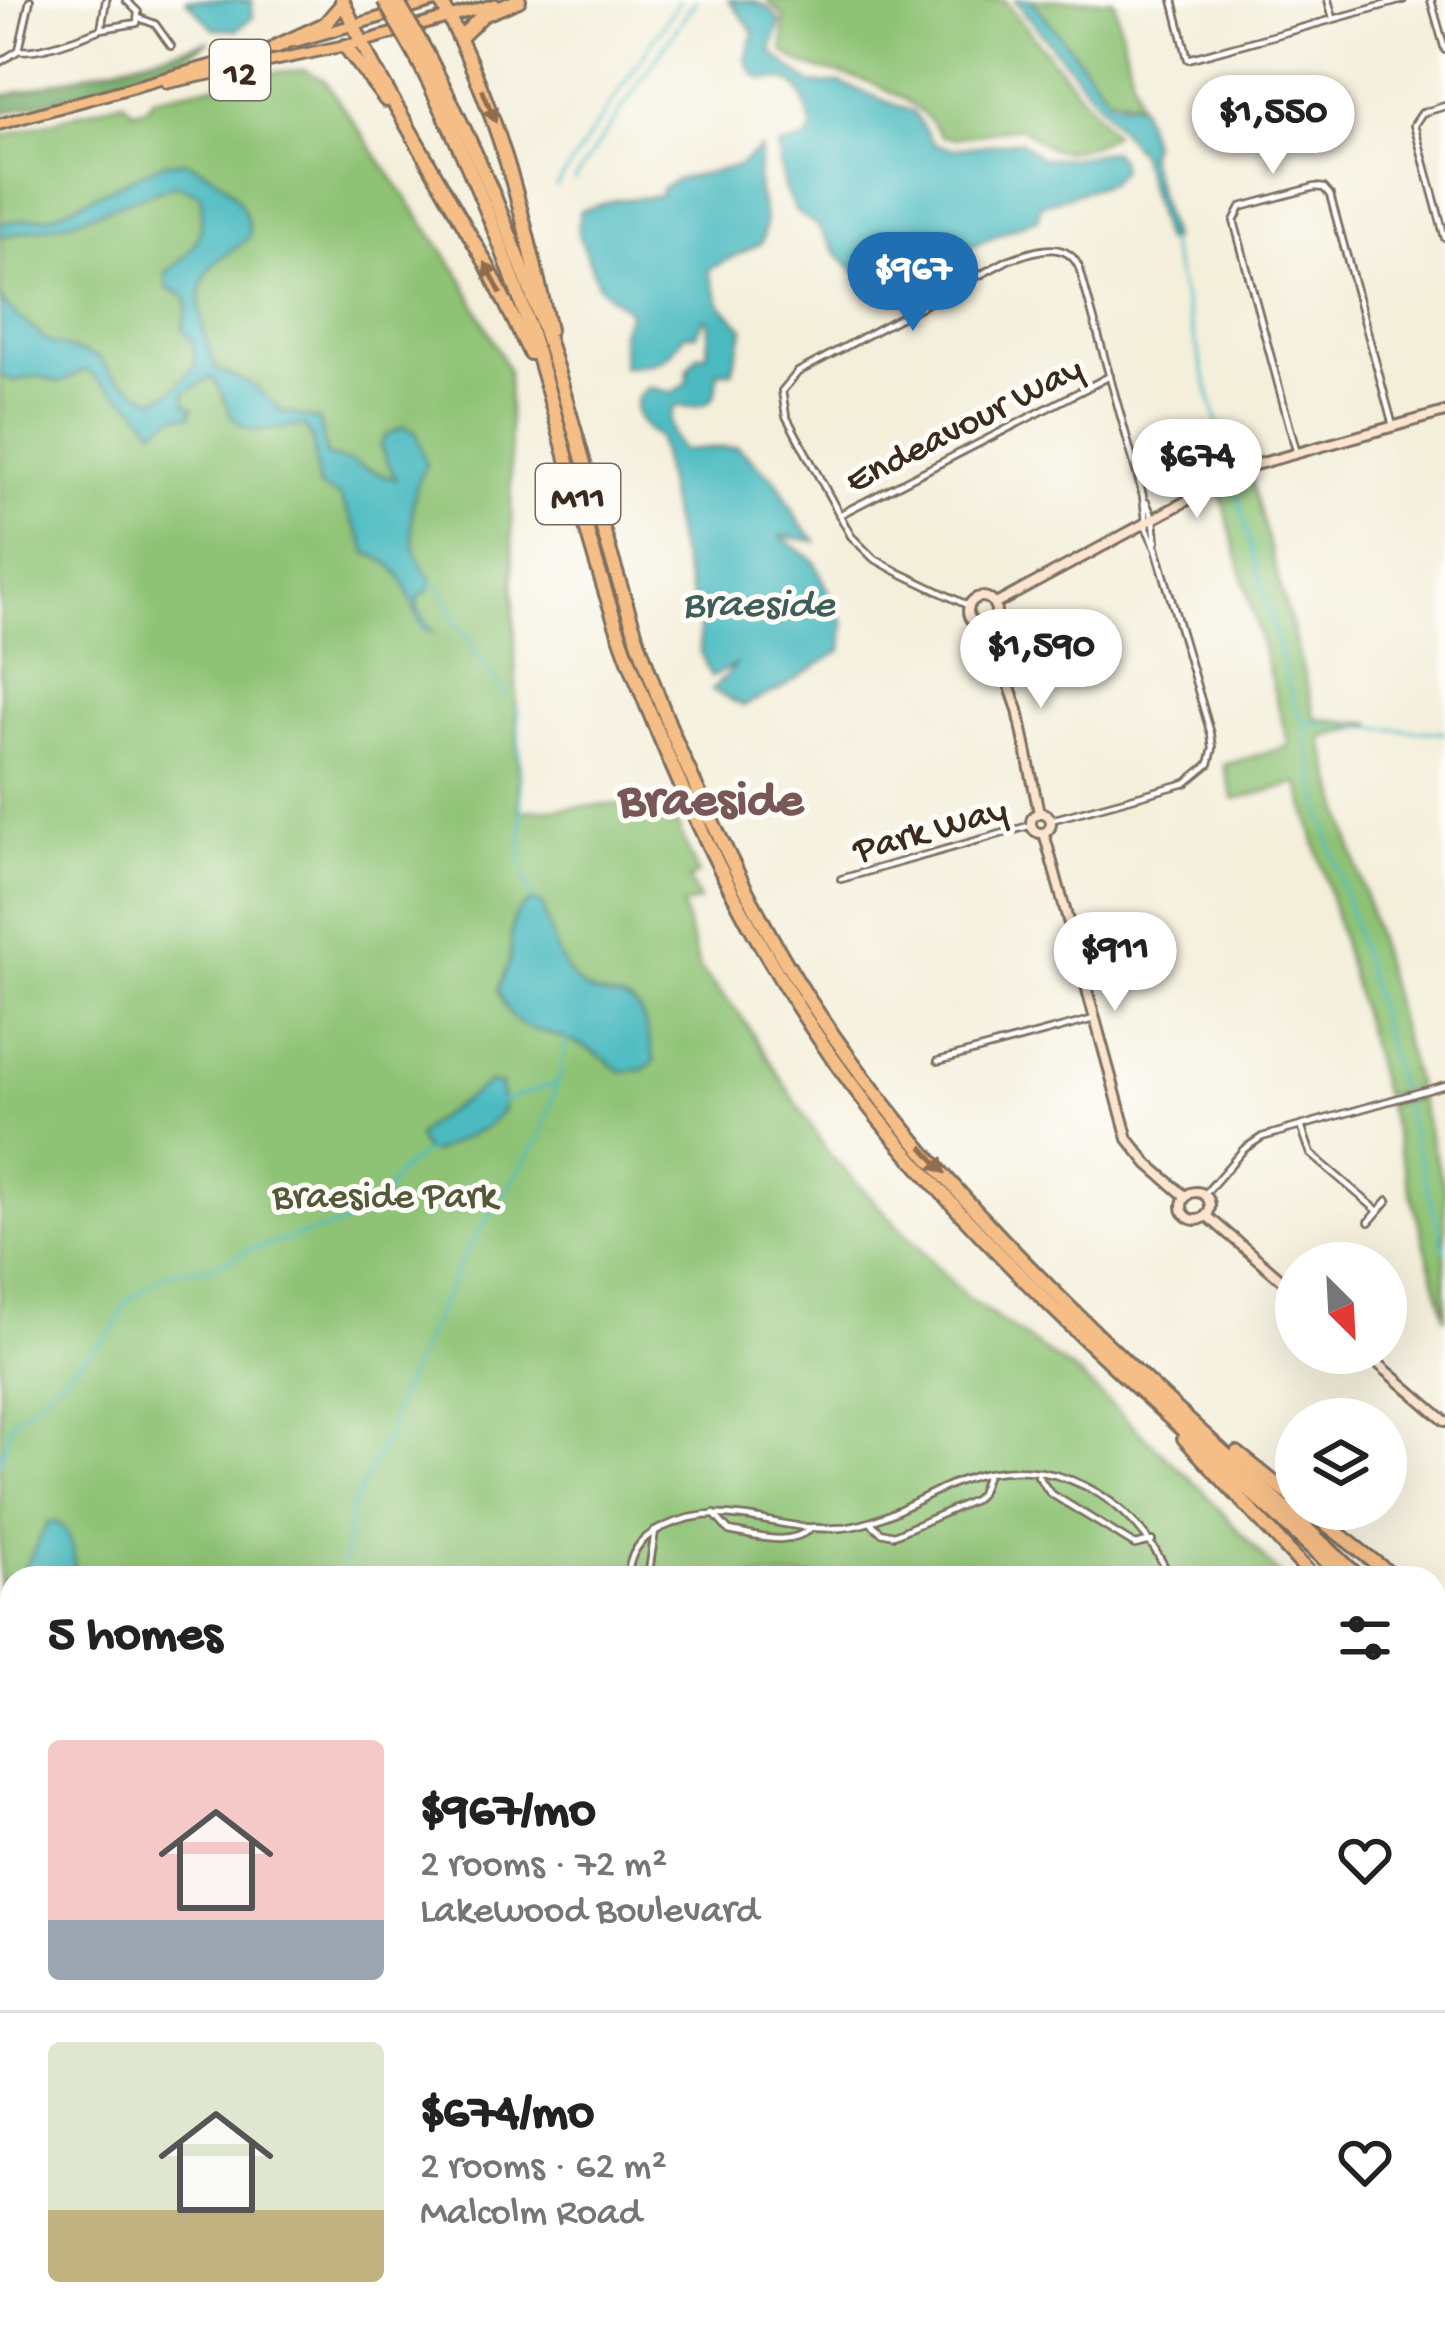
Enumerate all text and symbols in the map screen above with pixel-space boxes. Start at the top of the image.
road number: 12 [210,40,270,100]
pin: $1,550 [1175,75,1371,177]
one-way arrow [481,89,500,125]
text: $1,550 [1219,91,1327,137]
pin: $967 [842,232,984,334]
text: $967 [874,248,952,294]
one-way arrow [484,261,504,295]
street label: Endeavour Way [839,348,1092,507]
pin: $674 [1126,419,1268,521]
text: $674 [1159,435,1235,481]
road number: M11 [536,464,620,524]
water label: Braeside [682,583,835,632]
pin: $1,590 [943,609,1139,711]
text: $1,590 [987,625,1095,671]
district label: Braeside [617,774,805,834]
street label: Park Way [847,789,1013,877]
pin: $911 [1044,912,1186,1014]
text: $911 [1081,928,1149,974]
one-way arrow [920,1145,946,1175]
park label: Braeside Park [272,1176,501,1222]
north arrow [1275,1242,1407,1374]
map controls [1275,1242,1407,1530]
button: layers [1275,1398,1407,1530]
icon: filters [1332,1605,1398,1671]
text: 5 homes [48,1608,222,1668]
text: $967/mo [420,1784,596,1844]
icon: home [144,1788,288,1932]
icon: heart [1332,1827,1398,1893]
text: 2 rooms · 72 m² [420,1844,667,1890]
text: Lakewood Boulevard [420,1890,759,1936]
text: $674/mo [420,2086,594,2146]
icon: home [144,2090,288,2234]
icon: heart [1332,2129,1398,2195]
text: 2 rooms · 62 m² [420,2146,667,2192]
text: Malcolm Road [420,2192,642,2238]

